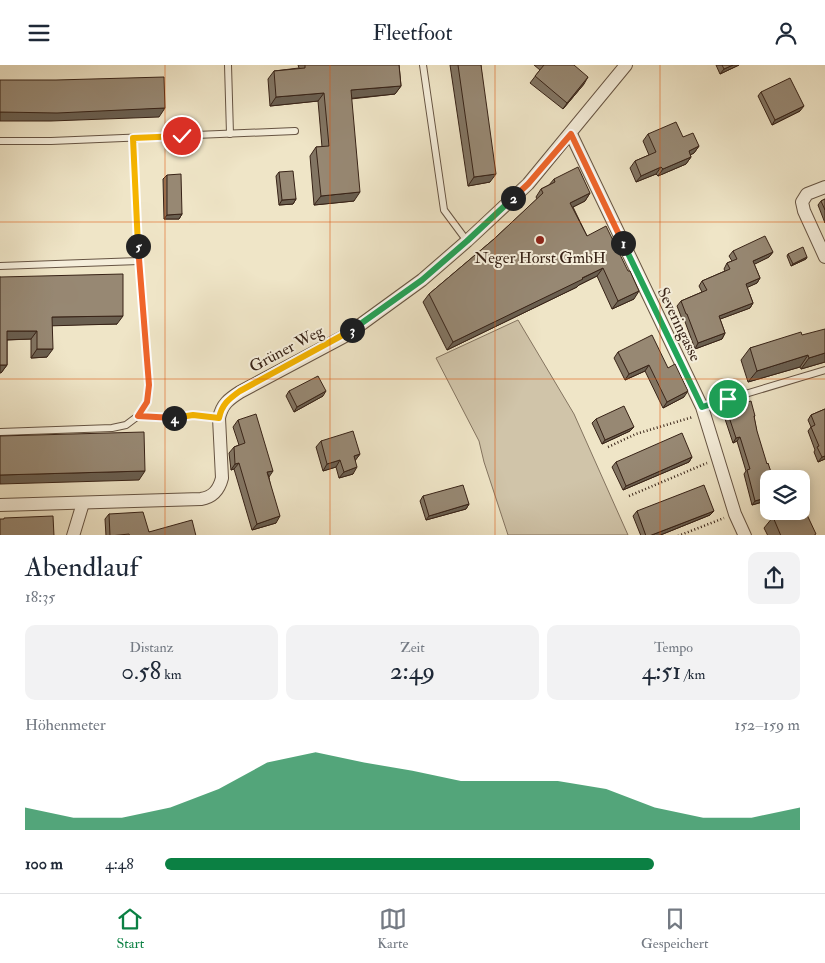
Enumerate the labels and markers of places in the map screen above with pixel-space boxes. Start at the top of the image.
pin [161,115,203,157]
pin: 2 [500,185,526,211]
pin: 1 [610,231,636,255]
pin: 5 [126,233,150,259]
marker: Neger Horst GmbH [534,234,546,246]
place label: Neger Horst GmbH [474,248,606,268]
pin: 3 [340,317,364,343]
pin [707,378,749,420]
pin: 4 [162,405,186,431]

